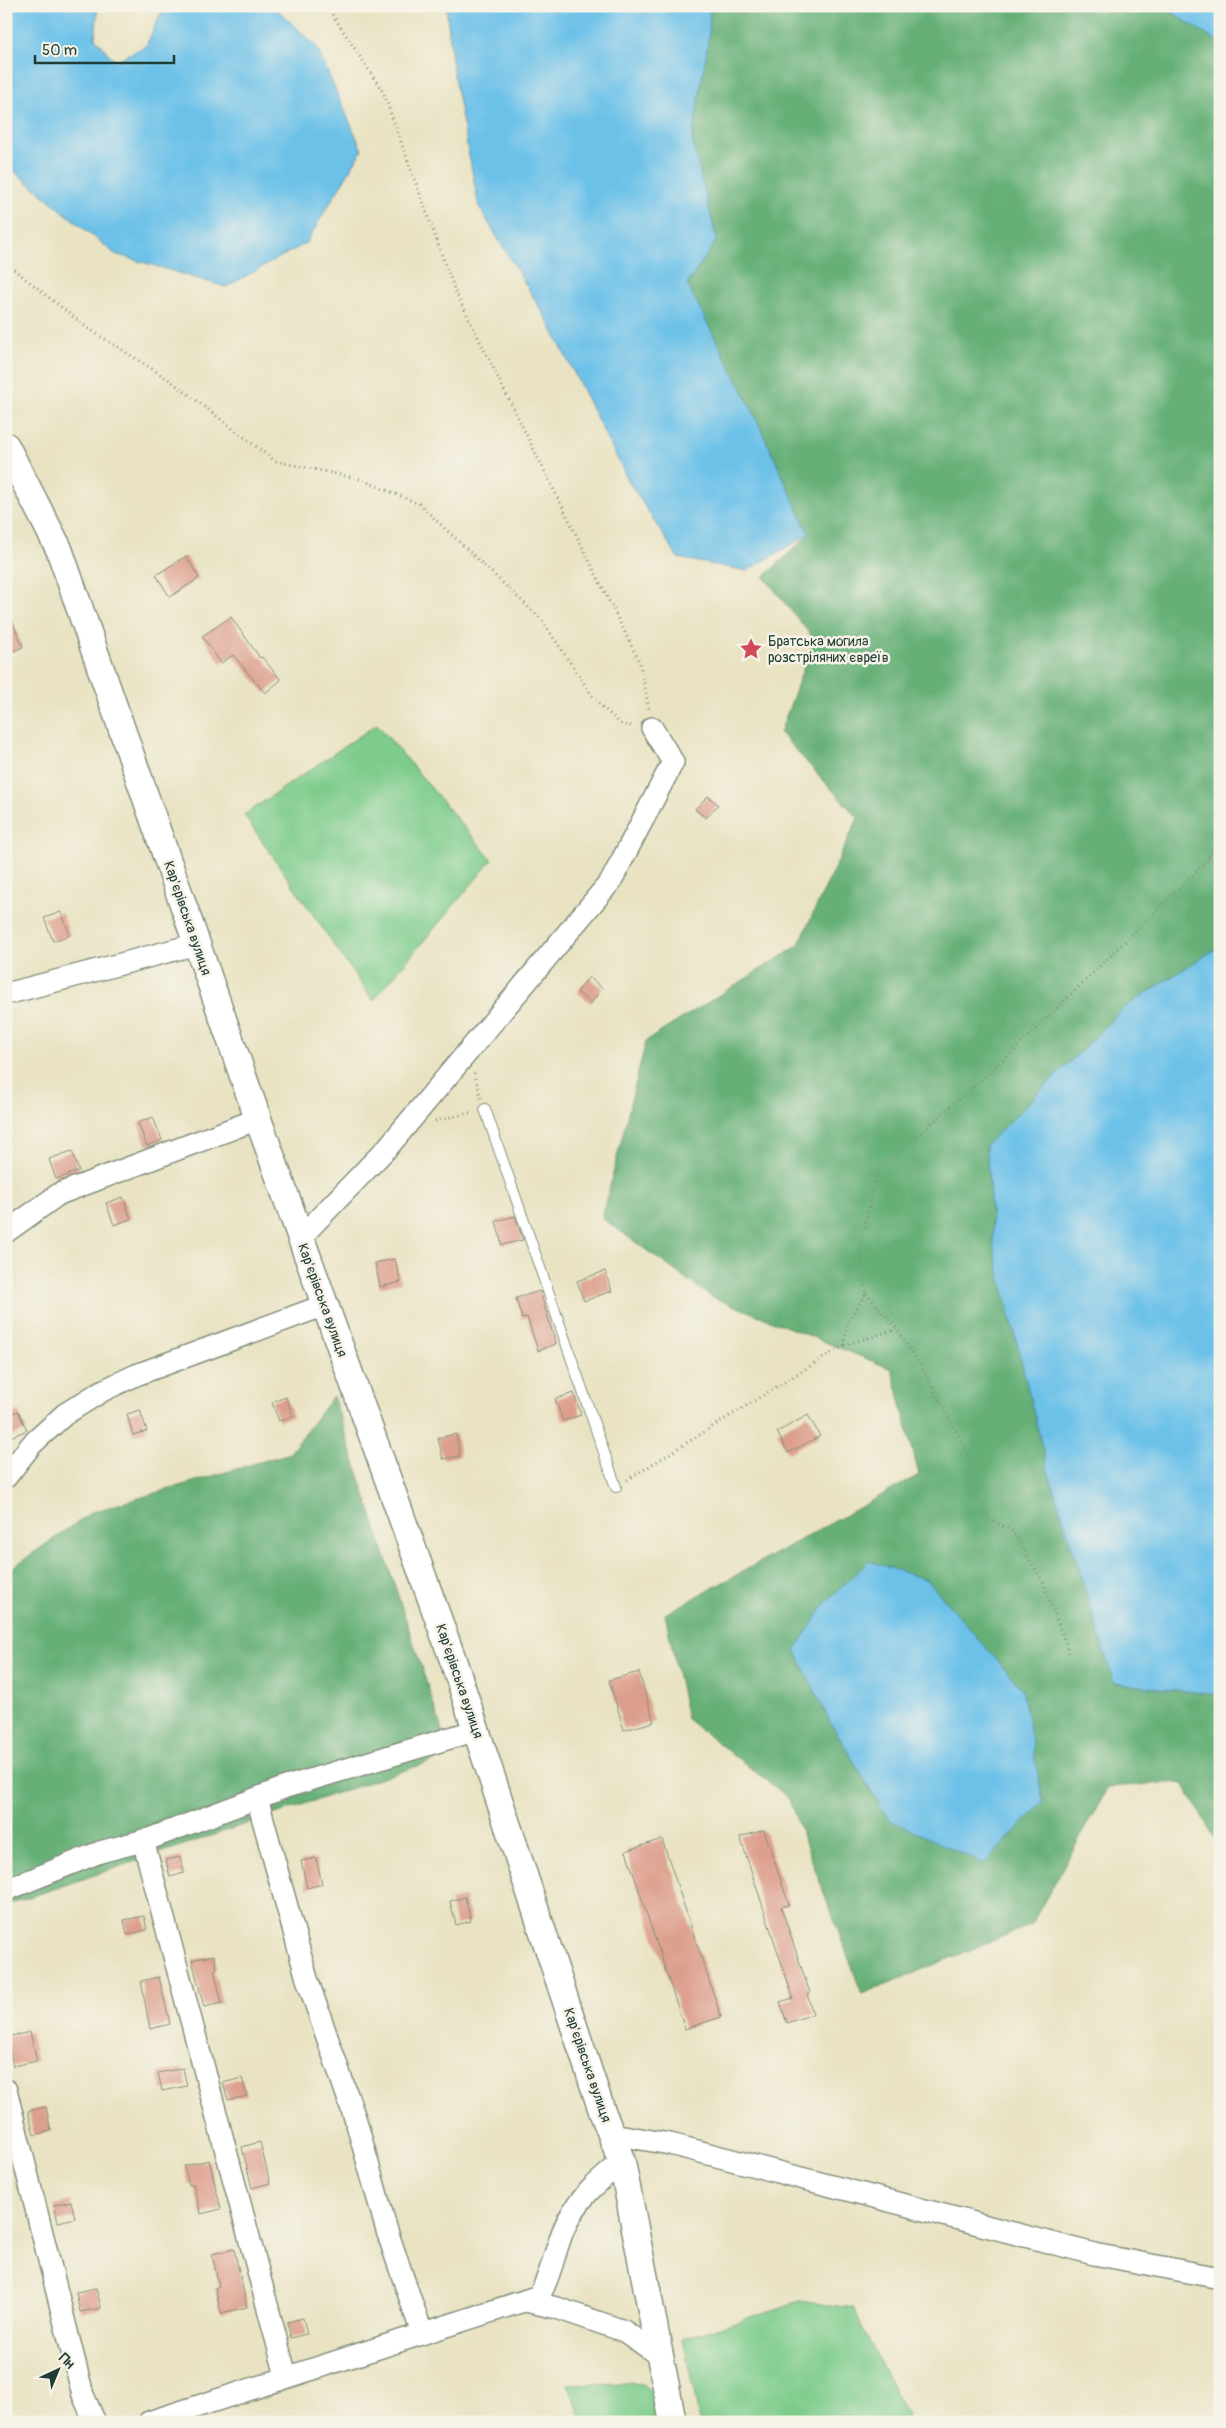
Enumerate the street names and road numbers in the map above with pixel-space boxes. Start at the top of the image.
street label: Кар'єрівська вулиця [160,859,215,977]
street label: Кар'єрівська вулиця [294,1241,351,1359]
street label: Кар'єрівська вулиця [432,1622,487,1740]
street label: Кар'єрівська вулиця [560,2006,615,2124]

